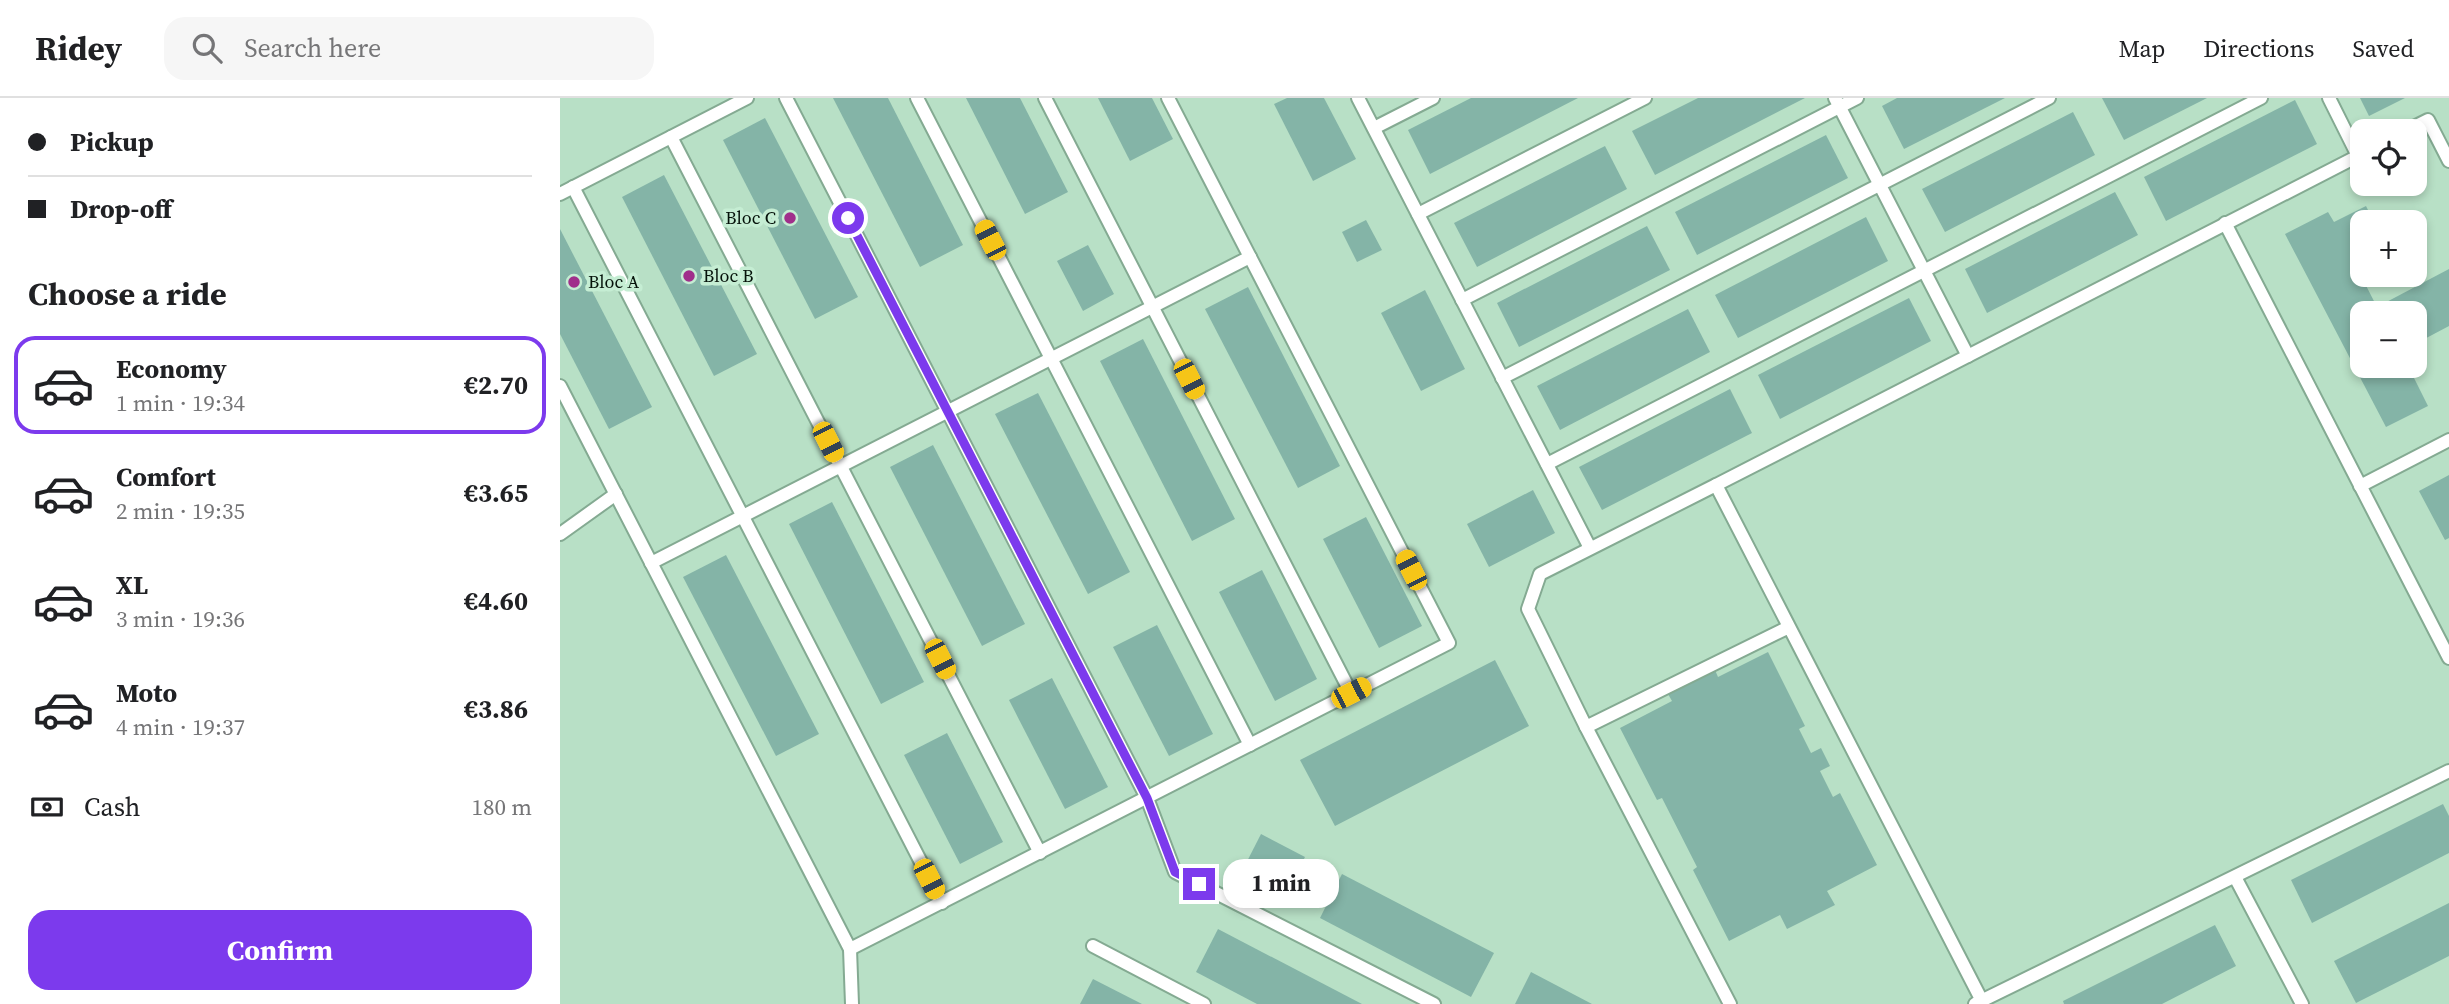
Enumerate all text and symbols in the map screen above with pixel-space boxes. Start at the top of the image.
search box [164,17,654,80]
text: Ridey [35,26,122,71]
icon: search [188,29,226,67]
text: Search here [244,30,381,66]
text: Map [2118,32,2165,65]
text: Directions [2203,32,2314,65]
text: Saved [2352,32,2414,65]
map controls [2350,119,2427,378]
button: locate [2350,119,2427,196]
text: Pickup [70,124,154,160]
text: Drop-off [70,191,172,227]
route start [832,202,864,234]
place label: Bloc C [725,205,776,230]
marker: Bloc C [782,210,798,226]
button: + [2350,210,2427,287]
car [972,217,1009,263]
place label: Bloc B [703,263,754,288]
marker: Bloc B [681,268,697,284]
place label: Bloc A [588,269,639,294]
text: Choose a ride [28,272,227,316]
marker: Bloc A [566,274,582,290]
button: − [2350,301,2427,378]
text: Economy [116,351,227,387]
icon: car [32,354,95,417]
car [1171,356,1208,402]
text: €2.70 [464,367,528,403]
text: 1 min · 19:34 [116,387,245,419]
car [810,419,847,465]
text: Comfort [116,459,216,495]
icon: car [32,462,95,525]
text: €3.65 [464,475,528,511]
text: 2 min · 19:35 [116,495,245,527]
car [1393,547,1430,593]
text: XL [116,567,148,603]
icon: car [32,570,95,633]
text: €4.60 [464,583,528,619]
text: 3 min · 19:36 [116,603,245,635]
car [922,636,959,682]
car [1328,674,1375,712]
text: Moto [116,675,177,711]
icon: car [32,678,95,741]
text: €3.86 [464,691,528,727]
text: 4 min · 19:37 [116,711,245,743]
icon: cash [28,788,66,826]
text: Cash [84,789,140,825]
text: 180 m [471,791,532,823]
car [911,856,948,902]
callout: 1 min [1224,860,1339,908]
text: 1 min [1251,867,1311,899]
route end [1183,868,1215,900]
button: Confirm [28,910,532,990]

